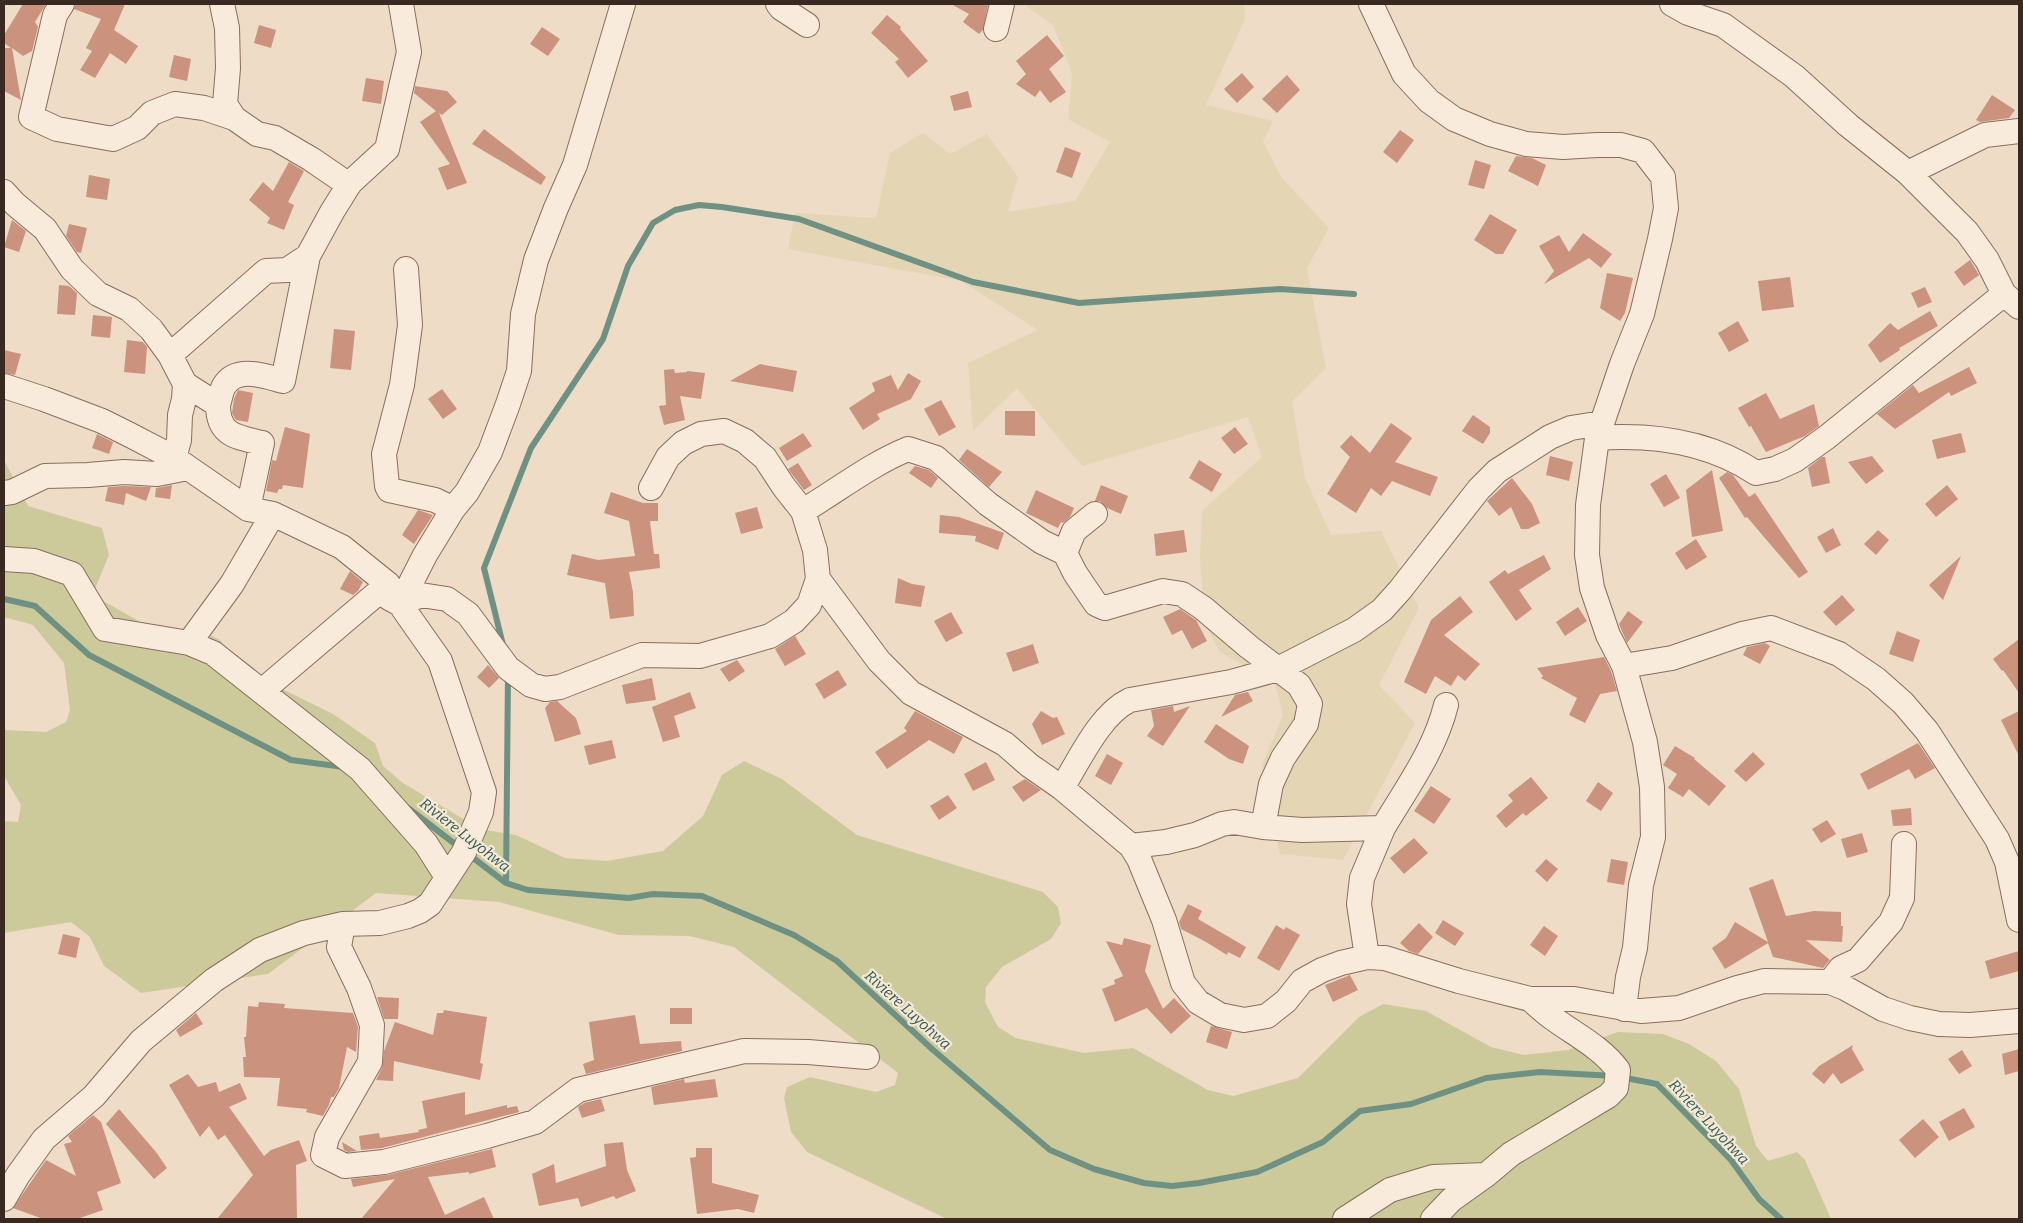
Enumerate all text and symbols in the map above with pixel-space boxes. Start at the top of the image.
water label: Riviere Luyohwa [416,794,514,876]
water label: Riviere Luyohwa [861,967,955,1053]
water label: Riviere Luyohwa [1665,1076,1753,1168]

